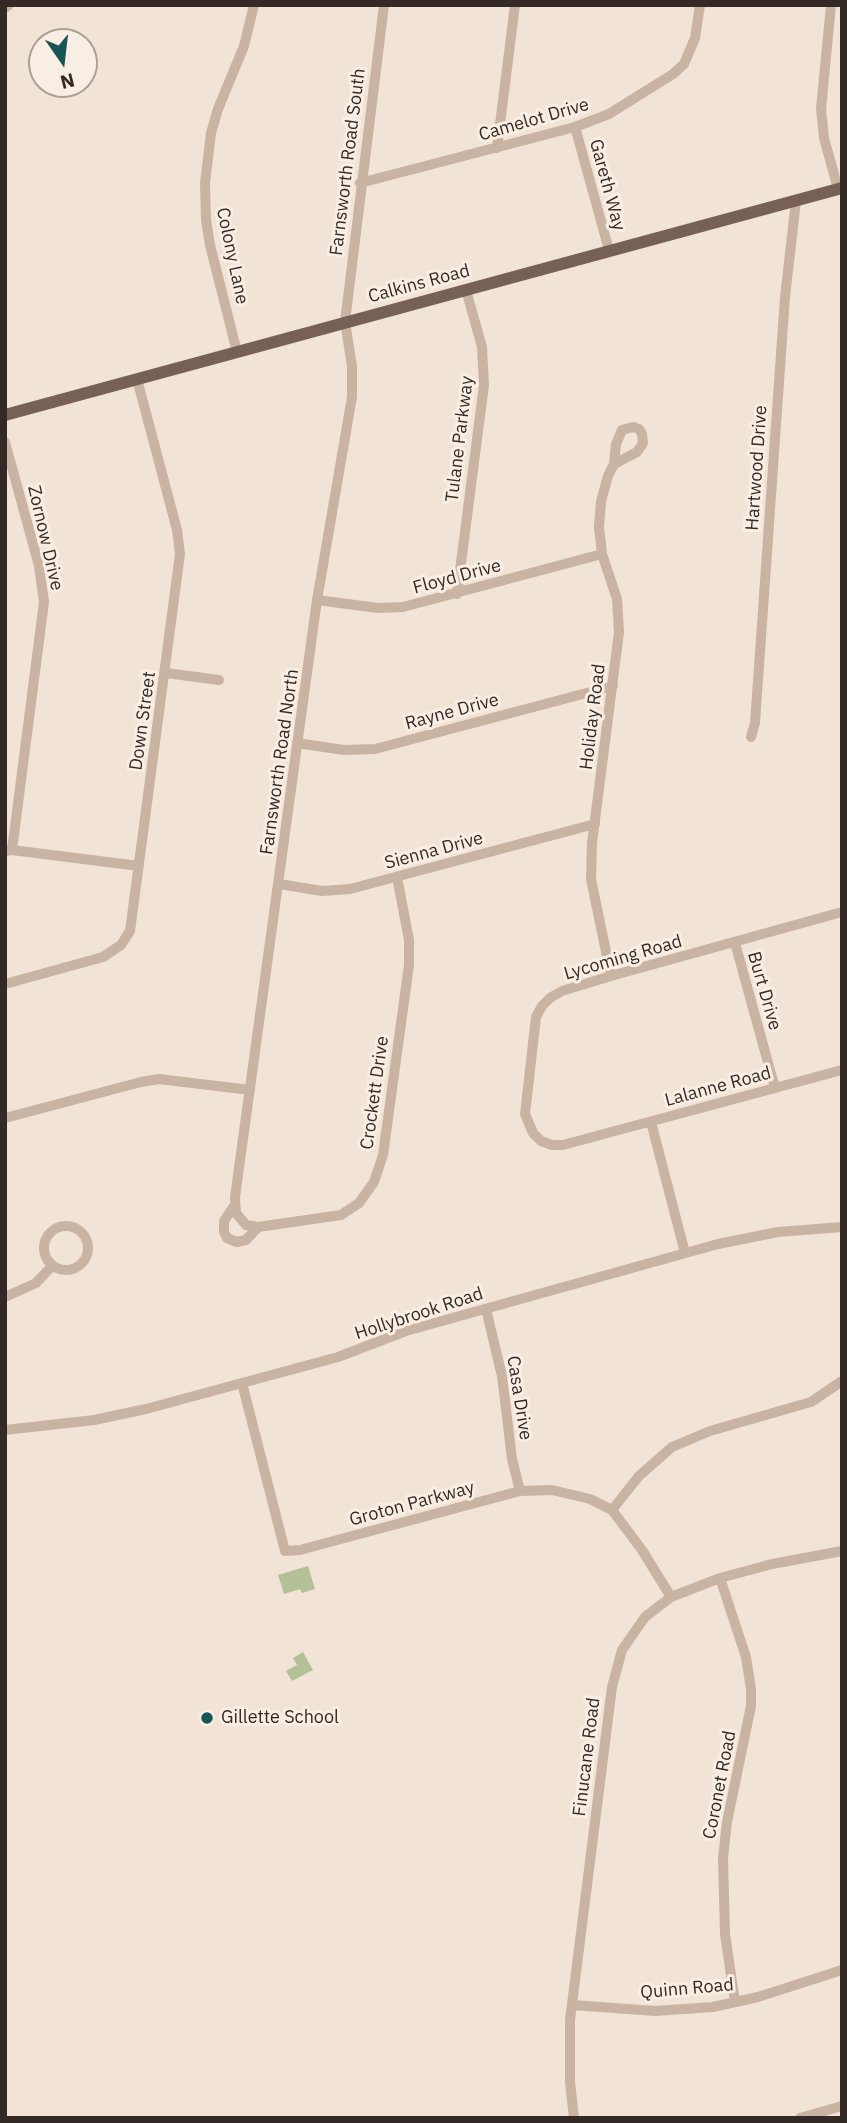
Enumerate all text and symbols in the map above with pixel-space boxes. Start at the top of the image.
north arrow [28,28,98,98]
street label: Farnsworth Road South [326,67,370,257]
text: N [58,68,77,95]
street label: Camelot Drive [476,94,592,146]
street label: Gareth Way [584,137,630,233]
street label: Colony Lane [211,206,253,306]
street label: Calkins Road [366,260,472,308]
street label: Tulane Parkway [442,375,478,503]
street label: Hartwood Drive [742,405,772,531]
street label: Zornow Drive [22,483,68,593]
street label: Floyd Drive [411,555,503,599]
street label: Holiday Road [576,663,610,771]
street label: Farnsworth Road North [256,668,304,856]
street label: Down Street [125,670,161,772]
street label: Rayne Drive [403,689,501,735]
street label: Sienna Drive [382,828,486,874]
street label: Lycoming Road [561,931,685,985]
street label: Burt Drive [742,949,786,1033]
street label: Crockett Drive [356,1035,394,1151]
street label: Lalanne Road [663,1062,773,1112]
street label: Hollybrook Road [352,1283,486,1345]
street label: Casa Drive [502,1354,536,1442]
street label: Groton Parkway [347,1477,477,1531]
street label: Finucane Road [569,1696,605,1818]
place label: Gillette School [221,1707,339,1729]
marker: Gillette School [199,1710,215,1726]
street label: Coronet Road [699,1729,741,1841]
street label: Quinn Road [639,1974,735,2004]

